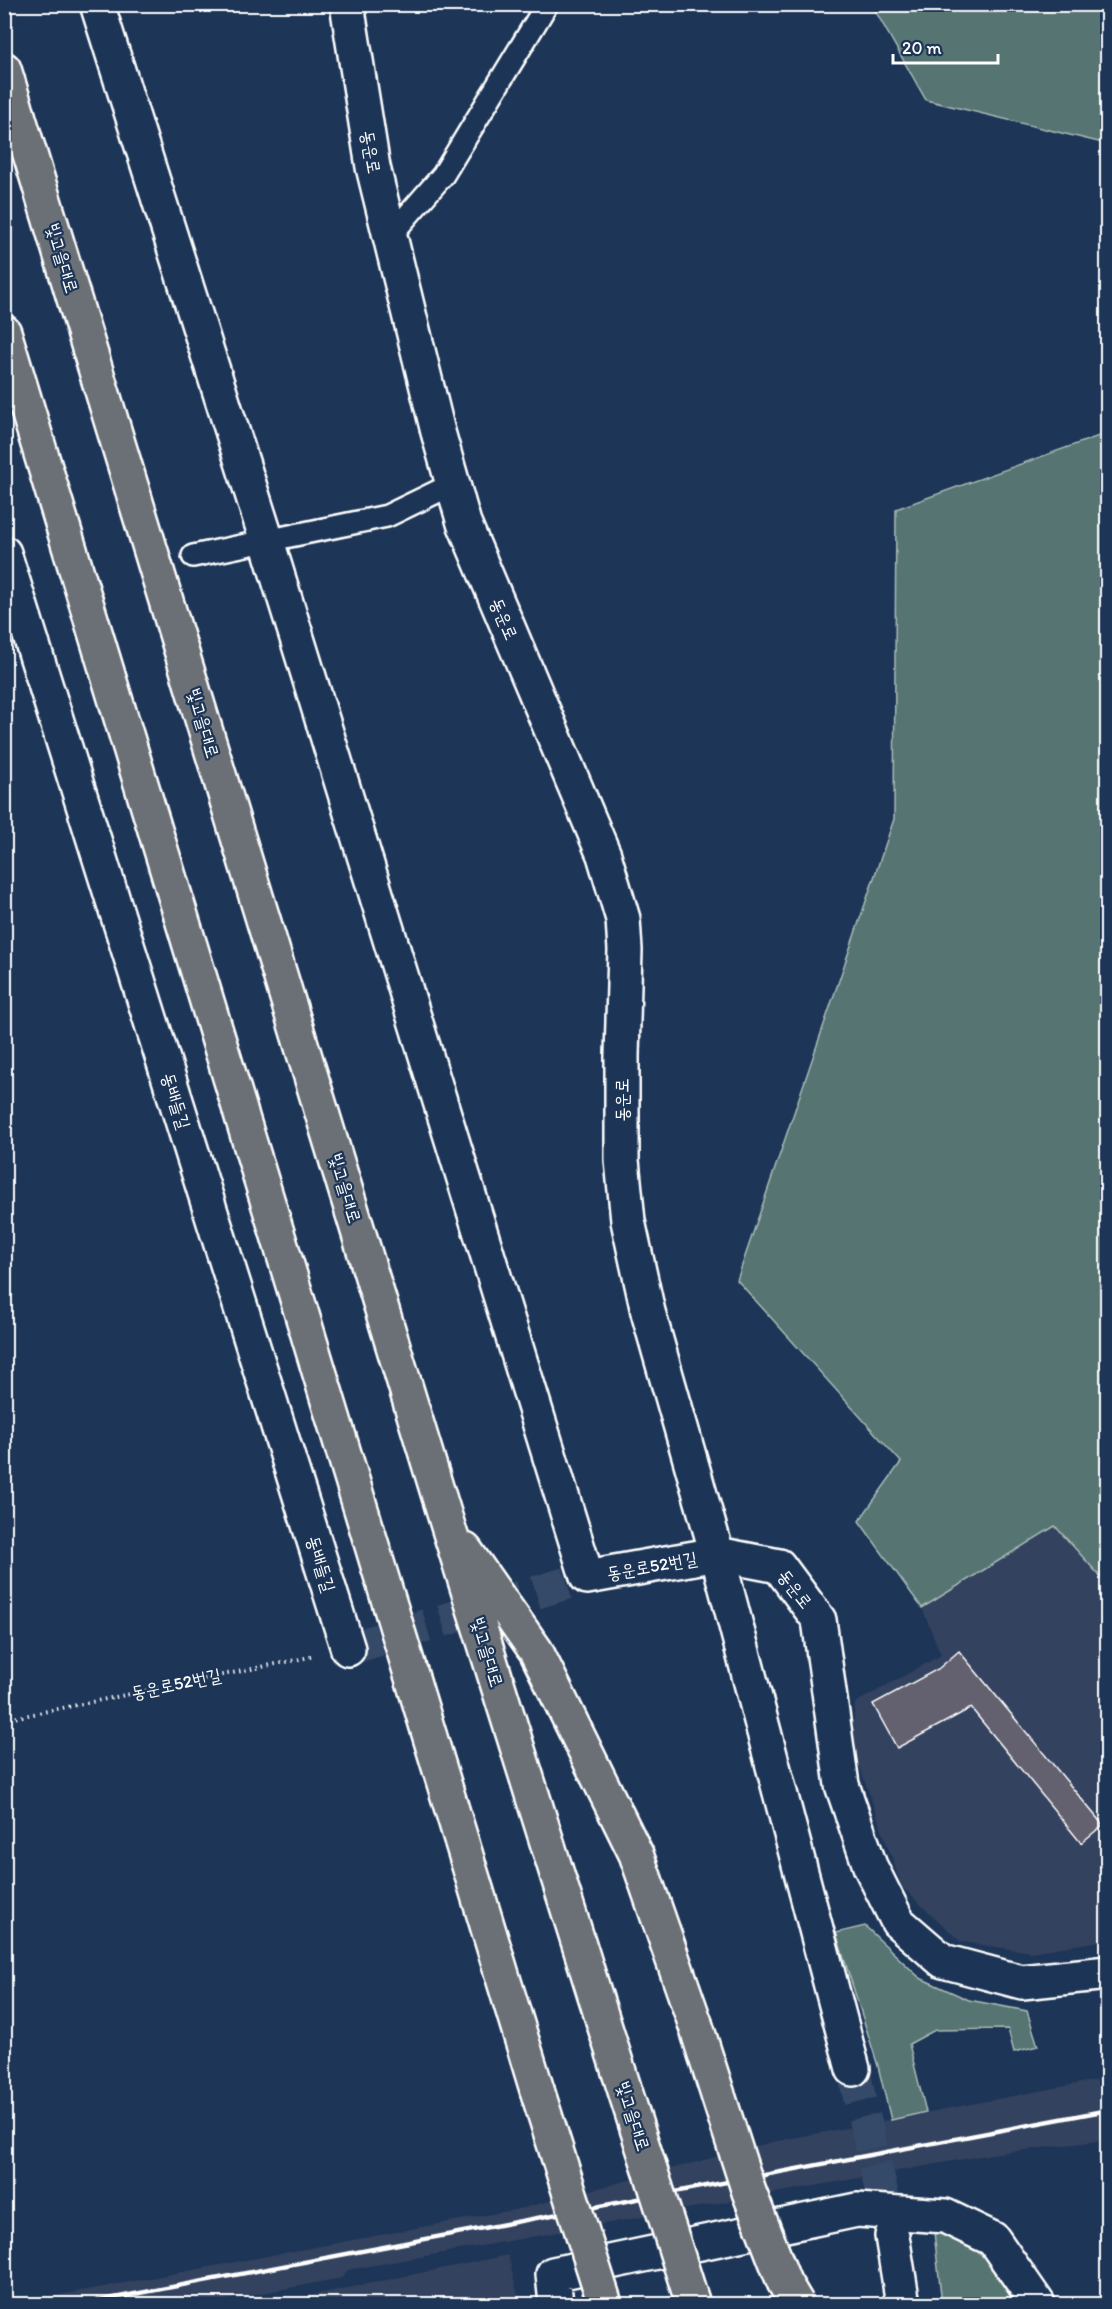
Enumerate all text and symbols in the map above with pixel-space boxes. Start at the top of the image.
scale bar [893,27,998,65]
text: 20 m [902,37,942,59]
street label: 동운로 [356,129,386,175]
street label: 빛고을대로 [41,220,83,296]
street label: 동운로 [485,595,523,643]
street label: 빛고을대로 [182,685,224,761]
street label: 동배들길 [157,1070,195,1132]
street label: 동운로 [611,1078,633,1122]
street label: 빛고을대로 [324,1150,366,1226]
street label: 동배들길 [302,1533,340,1595]
street label: 동운로52번길 [605,1547,699,1585]
street label: 동운로 [773,1565,817,1613]
street label: 빛고을대로 [466,1614,508,1690]
street label: 동운로52번길 [129,1664,223,1704]
street label: 빛고을대로 [611,2078,655,2154]

